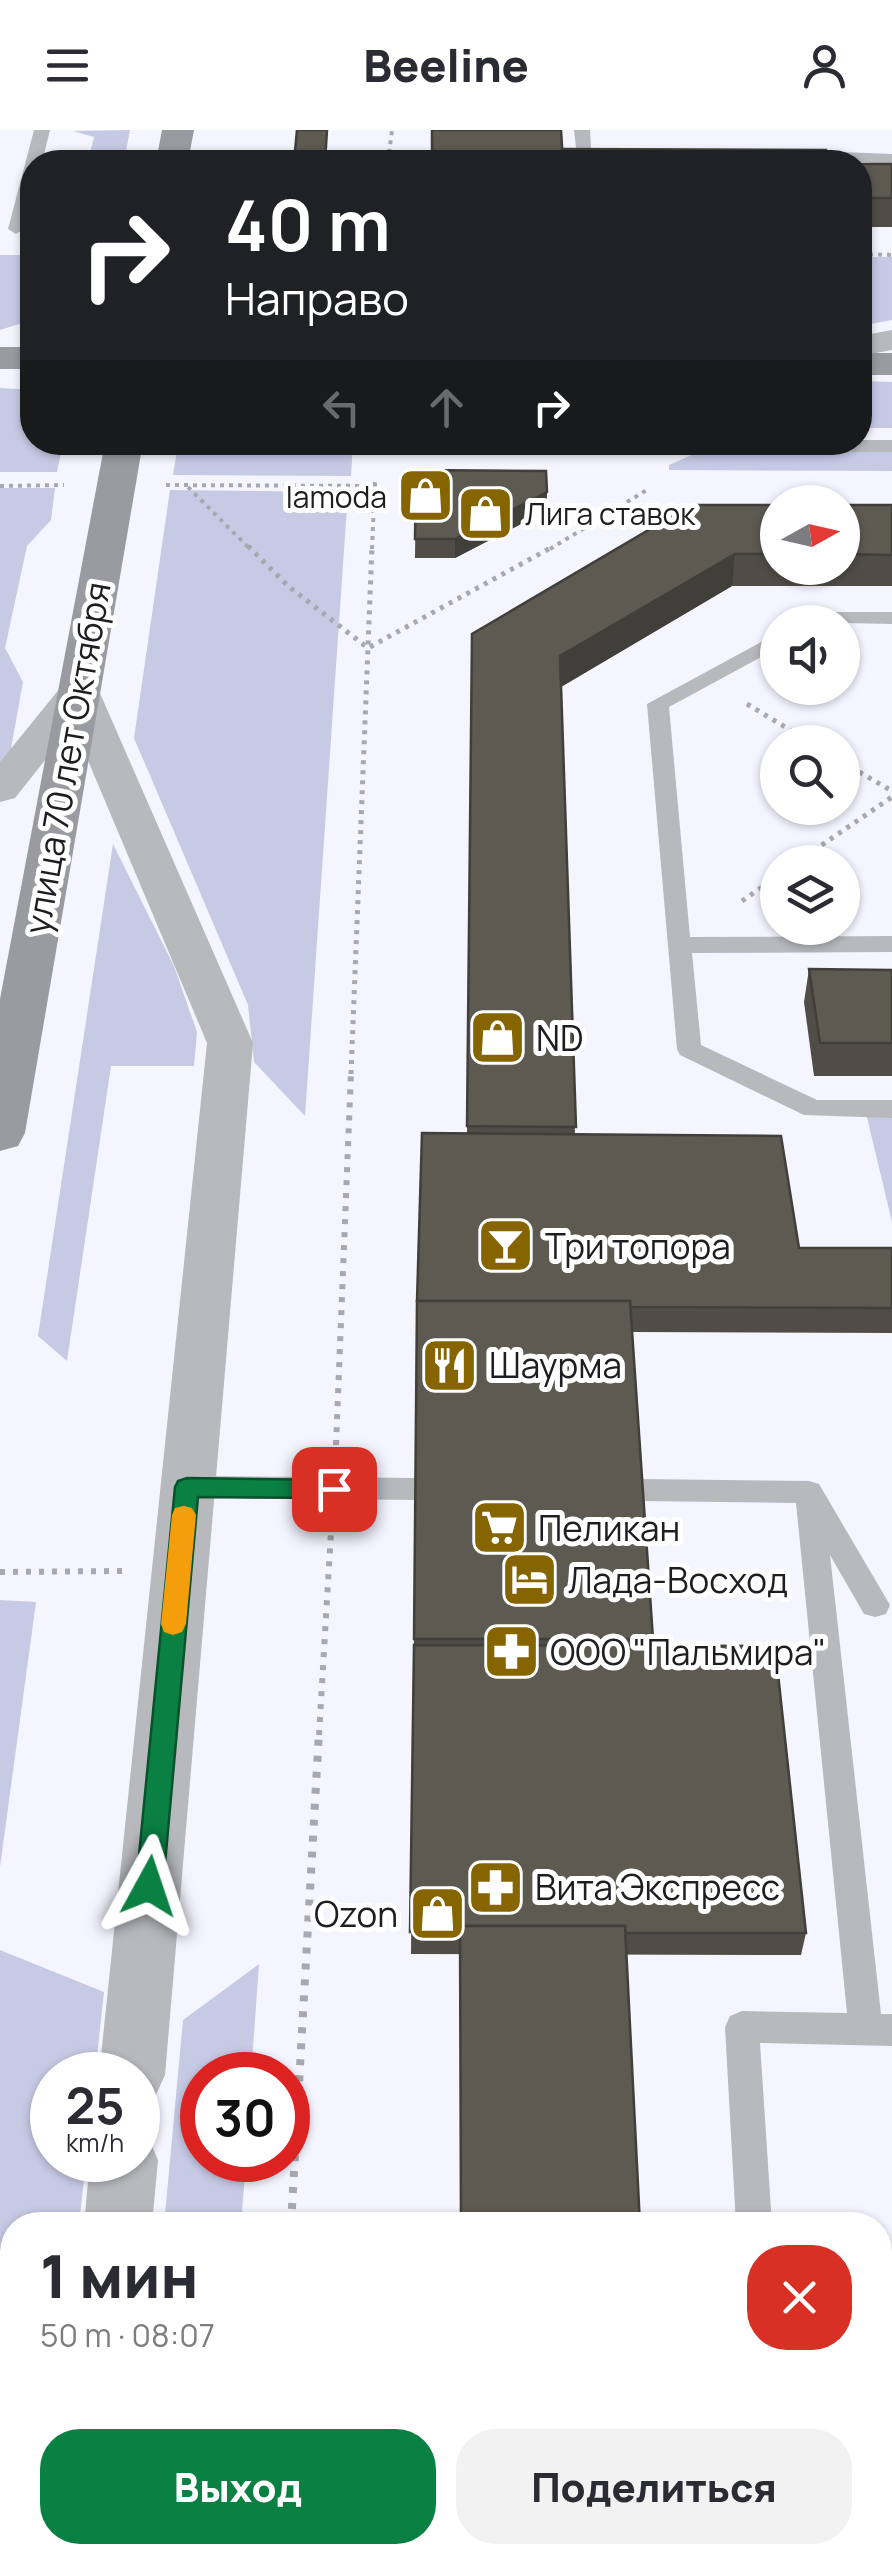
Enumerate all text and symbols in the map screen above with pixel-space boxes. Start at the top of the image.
text: Beeline [363,34,529,96]
icon: menu [40,38,95,93]
icon: person [797,38,852,93]
text: 40 m [225,176,391,272]
icon: right [60,190,190,320]
text: Направо [225,267,409,329]
icon: left [314,380,369,435]
icon: ahead [419,380,474,435]
icon: right [524,380,579,435]
shop icon: lamoda [396,466,456,526]
place label: lamoda [286,476,387,517]
shop icon: Лига ставок [456,483,516,543]
north arrow [760,485,860,585]
map controls [760,485,860,945]
place label: Лига ставок [525,493,696,534]
street label: улица 70 лет Октября [12,578,122,938]
button: sound [760,605,860,705]
button: search [760,725,860,825]
button: layers [760,845,860,945]
shop icon: ND [467,1008,527,1068]
place label: ND [536,1014,583,1062]
bar icon: Три топора [476,1216,536,1276]
place label: Три топора [545,1222,731,1270]
restaurant icon: Шаурма [420,1335,480,1395]
place label: Шаурма [489,1341,622,1389]
pin [292,1447,377,1532]
icon: arrive [307,1462,362,1517]
supermarket icon: Пеликан [469,1498,529,1558]
place label: Пеликан [538,1504,680,1552]
hotel icon: Лада-Восход [499,1550,559,1610]
place label: Лада-Восход [568,1556,788,1604]
pharmacy icon: ООО "Пальмира" [481,1622,541,1682]
place label: ООО "Пальмира" [550,1628,826,1676]
position arrow [97,1834,201,1938]
pharmacy icon: Вита Экспресс [466,1857,526,1917]
place label: Вита Экспресс [535,1863,780,1911]
shop icon: Ozon [407,1884,467,1944]
place label: Ozon [314,1890,398,1938]
speed limit sign: 30 [180,2052,310,2182]
text: 25 [65,2071,125,2139]
text: km/h [66,2125,124,2160]
text: 1 мин [40,2234,199,2316]
button: close [747,2245,852,2350]
text: 50 m · 08:07 [40,2313,215,2357]
button: Выход [40,2429,436,2544]
button: Поделиться [456,2429,852,2544]

